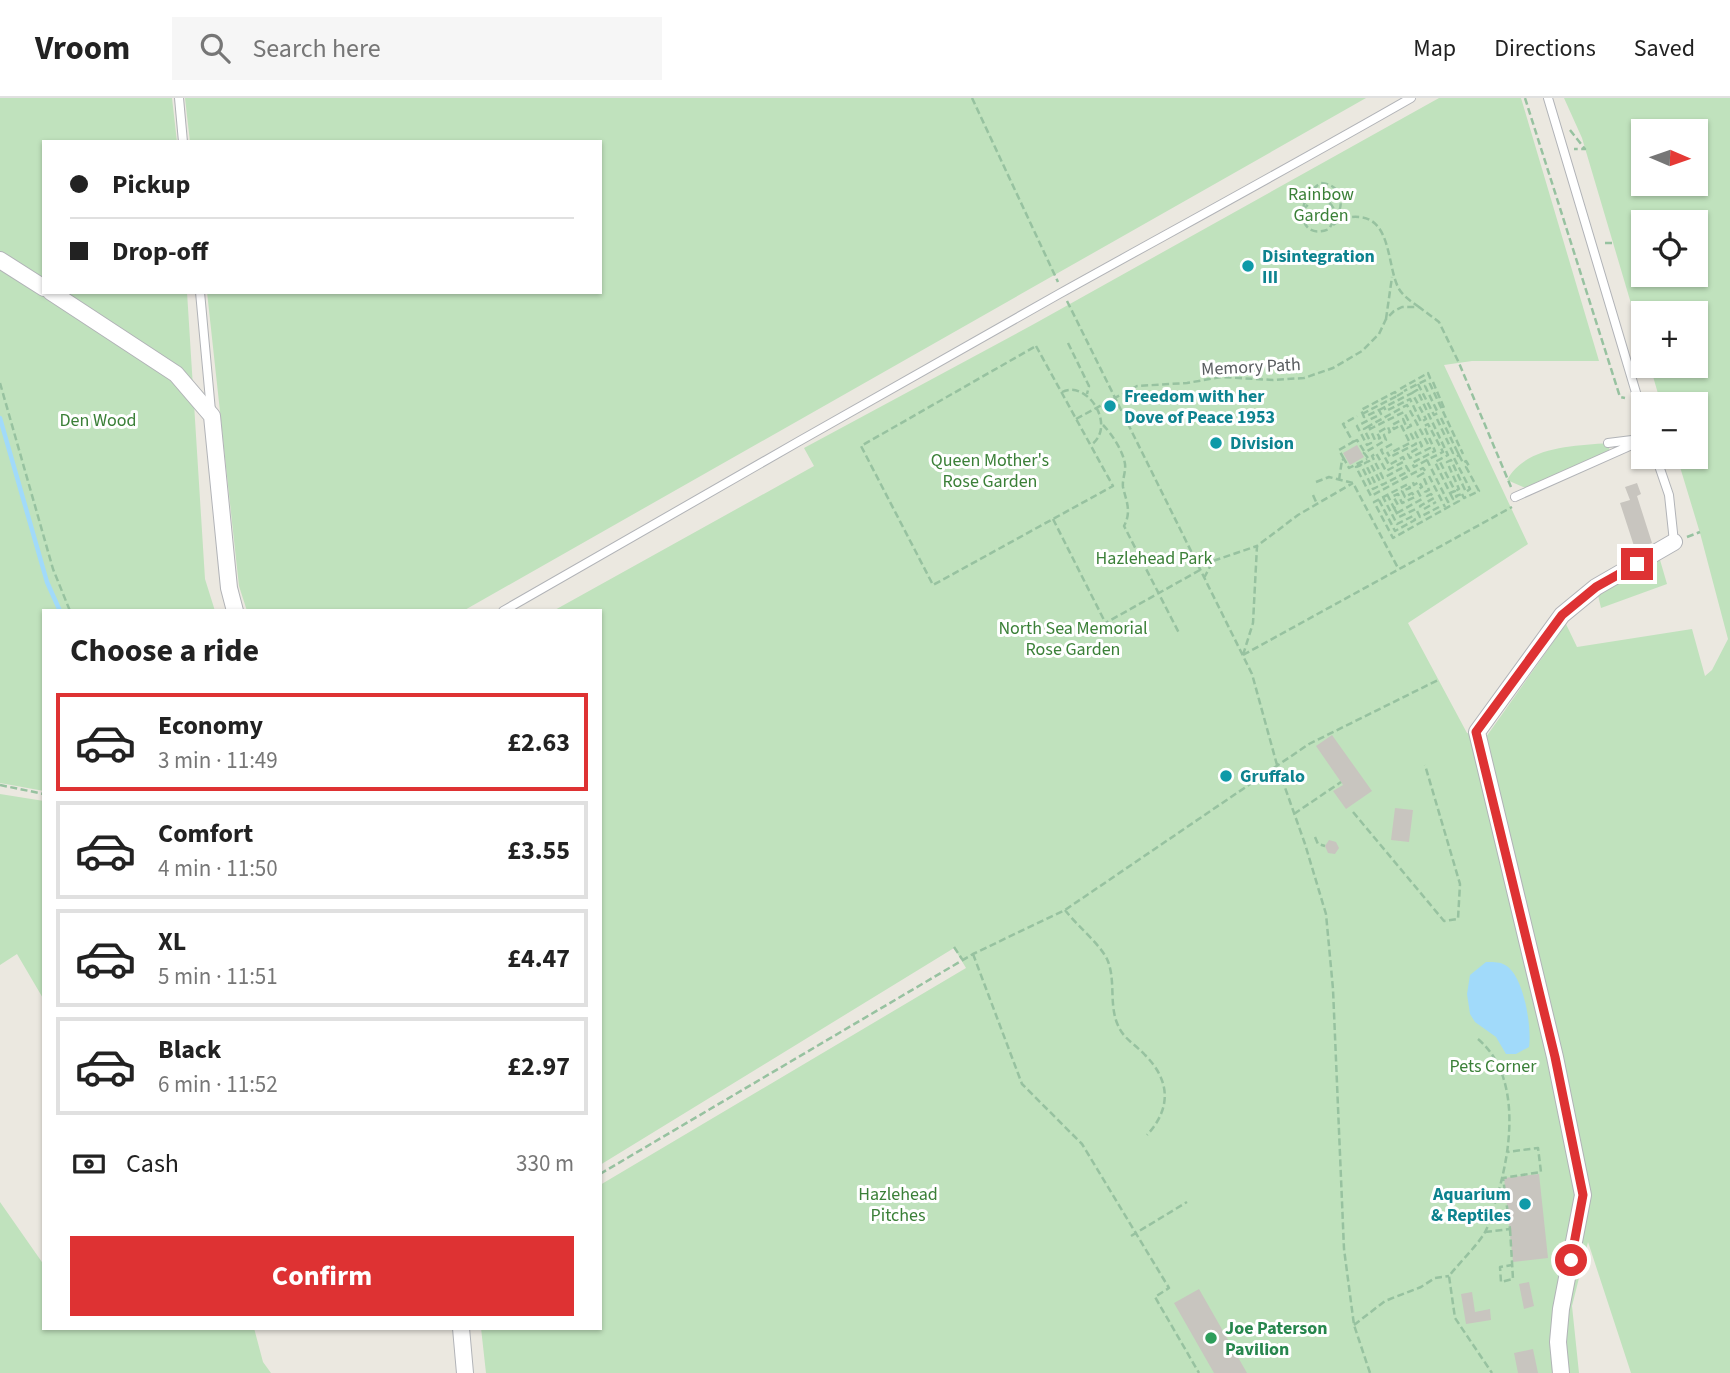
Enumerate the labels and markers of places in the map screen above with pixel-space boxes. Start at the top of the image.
place label: Disintegration III [1262,244,1375,290]
marker: Disintegration III [1240,258,1256,274]
place label: Freedom with her Dove of Peace 1953 [1124,384,1275,430]
marker: Freedom with her Dove of Peace 1953 [1102,398,1118,414]
place label: Division [1230,431,1294,456]
marker: Division [1208,435,1224,451]
place label: Gruffalo [1240,764,1305,789]
marker: Gruffalo [1218,768,1234,784]
place label: Aquarium & Reptiles [1431,1182,1511,1228]
marker: Aquarium & Reptiles [1517,1196,1533,1212]
place label: Joe Paterson Pavilion [1225,1316,1328,1362]
marker: Joe Paterson Pavilion [1203,1330,1219,1346]

